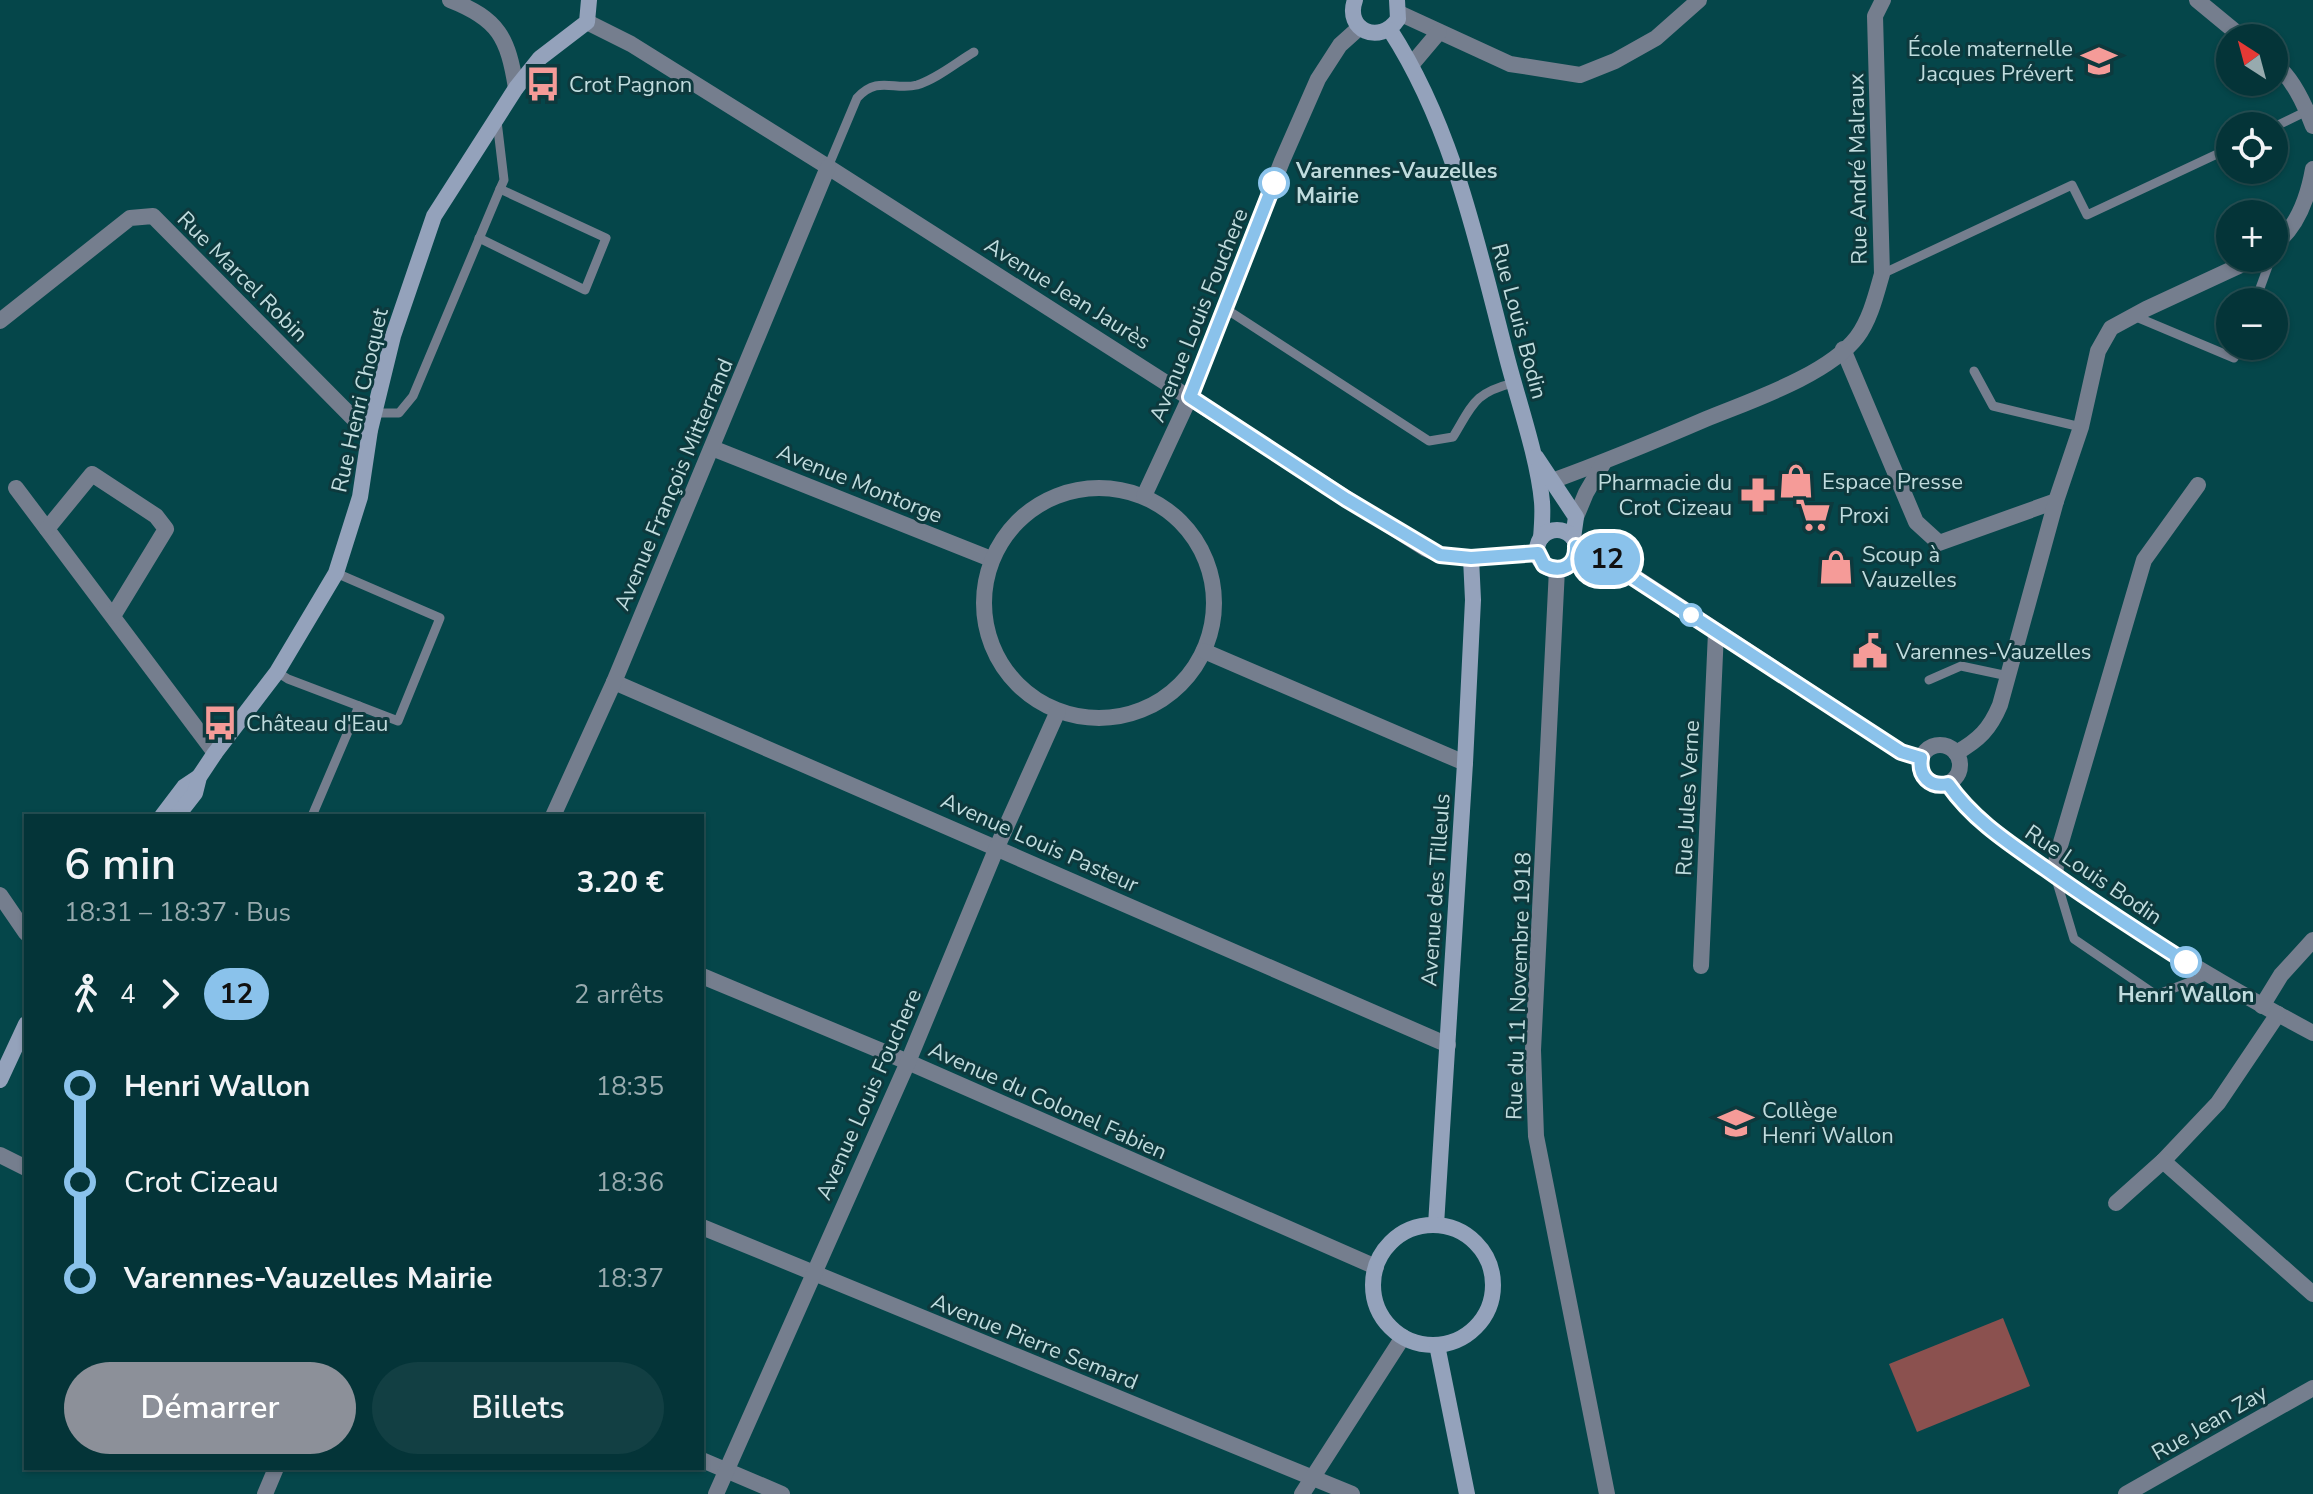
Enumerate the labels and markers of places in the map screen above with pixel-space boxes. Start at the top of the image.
place label: École maternelle Jacques Prévert [1908,34,2073,89]
school or university icon: École maternelle Jacques Prévert [2080,42,2118,80]
bus stop icon: Crot Pagnon [524,65,562,103]
place label: Crot Pagnon [569,70,692,100]
place label: Varennes-Vauzelles Mairie [1295,156,1497,211]
marker: Varennes-Vauzelles Mairie [1259,168,1289,198]
shop icon: Espace Presse [1777,462,1815,500]
place label: Espace Presse [1822,467,1963,497]
place label: Pharmacie du Crot Cizeau [1598,468,1732,523]
pharmacy icon: Pharmacie du Crot Cizeau [1739,476,1777,514]
supermarket icon: Proxi [1794,496,1832,534]
place label: Proxi [1839,501,1889,531]
place label: Scoup à Vauzelles [1861,540,1957,595]
shop icon: Scoup à Vauzelles [1817,548,1855,586]
unlabelled marker [1680,604,1702,626]
public building icon: Varennes-Vauzelles [1851,632,1889,670]
place label: Varennes-Vauzelles [1895,637,2091,667]
bus stop icon: Château d'Eau [201,704,239,742]
place label: Château d'Eau [246,709,388,739]
marker: Henri Wallon [2171,947,2201,977]
place label: Henri Wallon [2118,980,2254,1010]
place label: Collège Henri Wallon [1762,1096,1894,1151]
school or university icon: Collège Henri Wallon [1717,1104,1755,1142]

